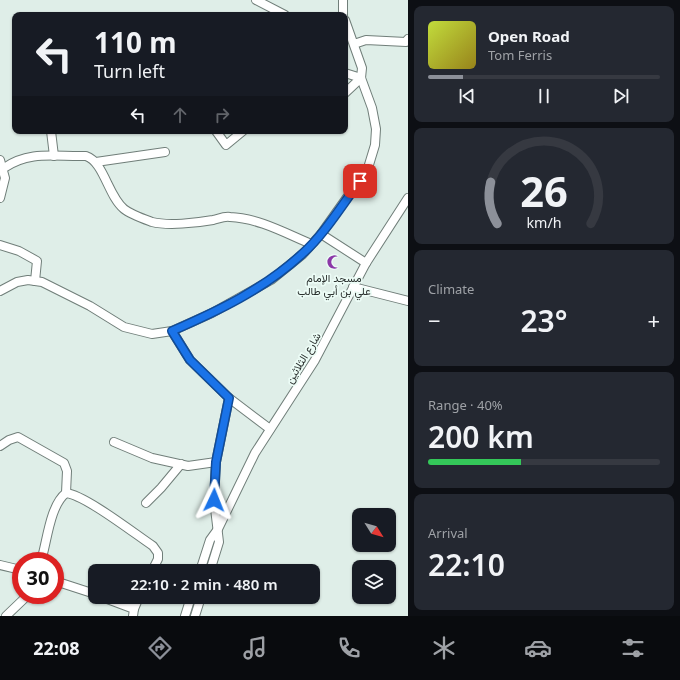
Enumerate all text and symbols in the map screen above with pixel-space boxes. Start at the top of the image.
text: 110 m [94,23,177,61]
text: Open Road [488,26,570,46]
icon: left [28,28,80,80]
text: Tom Ferris [488,46,552,64]
text: Turn left [94,59,165,83]
icon: previous [456,85,478,107]
icon: pause [533,85,555,107]
icon: next [610,85,632,107]
icon: left [127,104,149,126]
icon: ahead [169,104,191,126]
icon: right [211,104,233,126]
text: 26 [520,163,568,219]
pin [343,164,377,198]
icon: arrive [349,170,371,192]
text: km/h [526,213,562,232]
mosque icon: مسجد الإمام علي بن أبي طالب [326,254,342,270]
place label: مسجد الإمام علي بن أبي طالب [297,270,371,301]
text: Climate [428,280,474,298]
text: 23° [520,300,568,341]
text: − [428,305,441,335]
text: + [647,305,660,335]
street label: شارع الثلاثين [281,329,325,387]
text: Range · 40% [428,396,503,414]
text: 200 km [428,416,534,457]
position arrow [193,479,235,521]
north arrow [352,508,396,552]
map controls [352,508,396,604]
text: Arrival [428,524,468,542]
text: 22:10 [428,544,505,585]
speed limit sign: 30 [12,552,64,604]
button: layers [352,560,396,604]
text: 22:10 · 2 min · 480 m [130,574,278,594]
icon: directions [146,634,174,662]
icon: music [241,634,269,662]
icon: phone [335,634,363,662]
icon: climate [430,634,458,662]
icon: car [524,634,552,662]
icon: filters [619,634,647,662]
text: 22:08 [33,636,80,660]

